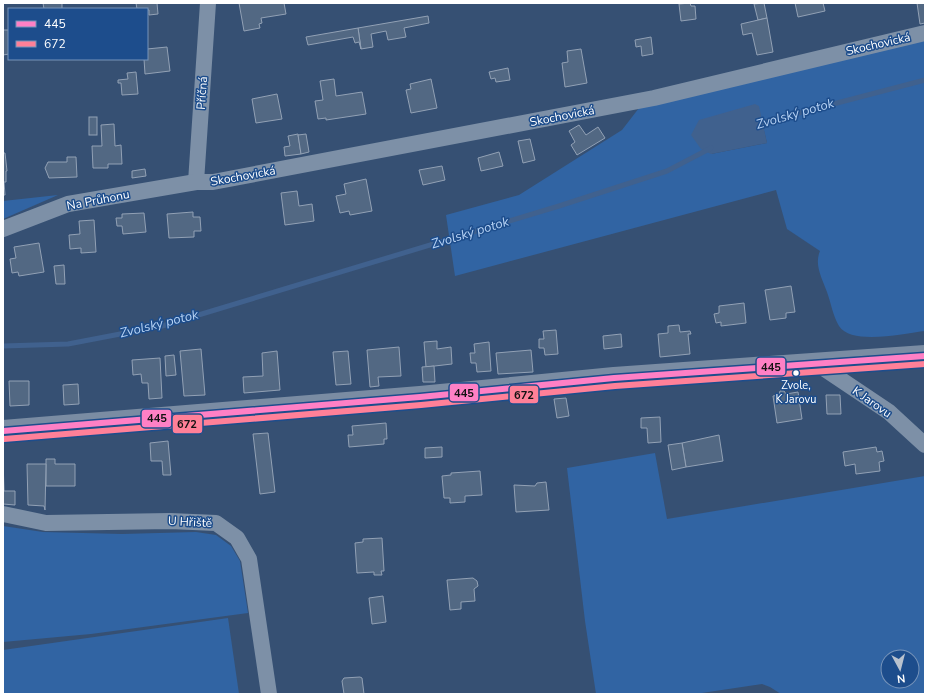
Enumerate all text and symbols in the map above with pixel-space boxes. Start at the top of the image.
legend [8,8,148,60]
text: 445 [44,16,66,32]
street label: Skochovická [844,29,912,59]
text: 672 [44,36,66,52]
street label: Příčná [193,76,211,110]
water label: Zvolský potok [754,94,837,134]
street label: Skochovická [528,102,596,130]
street label: Skochovická [209,162,277,190]
street label: Na Průhonu [65,186,131,214]
water label: Zvolský potok [429,212,512,253]
water label: Zvolský potok [118,305,201,342]
line badge: 445 [756,357,786,376]
text: 445 [761,360,781,375]
marker: Zvole, K Jarovu [791,368,801,378]
place label: Zvole, K Jarovu [776,378,816,407]
line badge: 445 [449,383,479,402]
street label: K Jarovu [849,383,895,421]
line badge: 672 [509,385,539,404]
text: 445 [454,386,474,401]
text: 672 [514,388,534,403]
line badge: 445 [141,409,172,428]
text: 445 [147,411,167,426]
line badge: 672 [172,414,203,434]
text: 672 [177,417,197,432]
street label: U Hřiště [167,513,213,531]
north arrow [880,649,920,689]
text: N [896,670,906,686]

